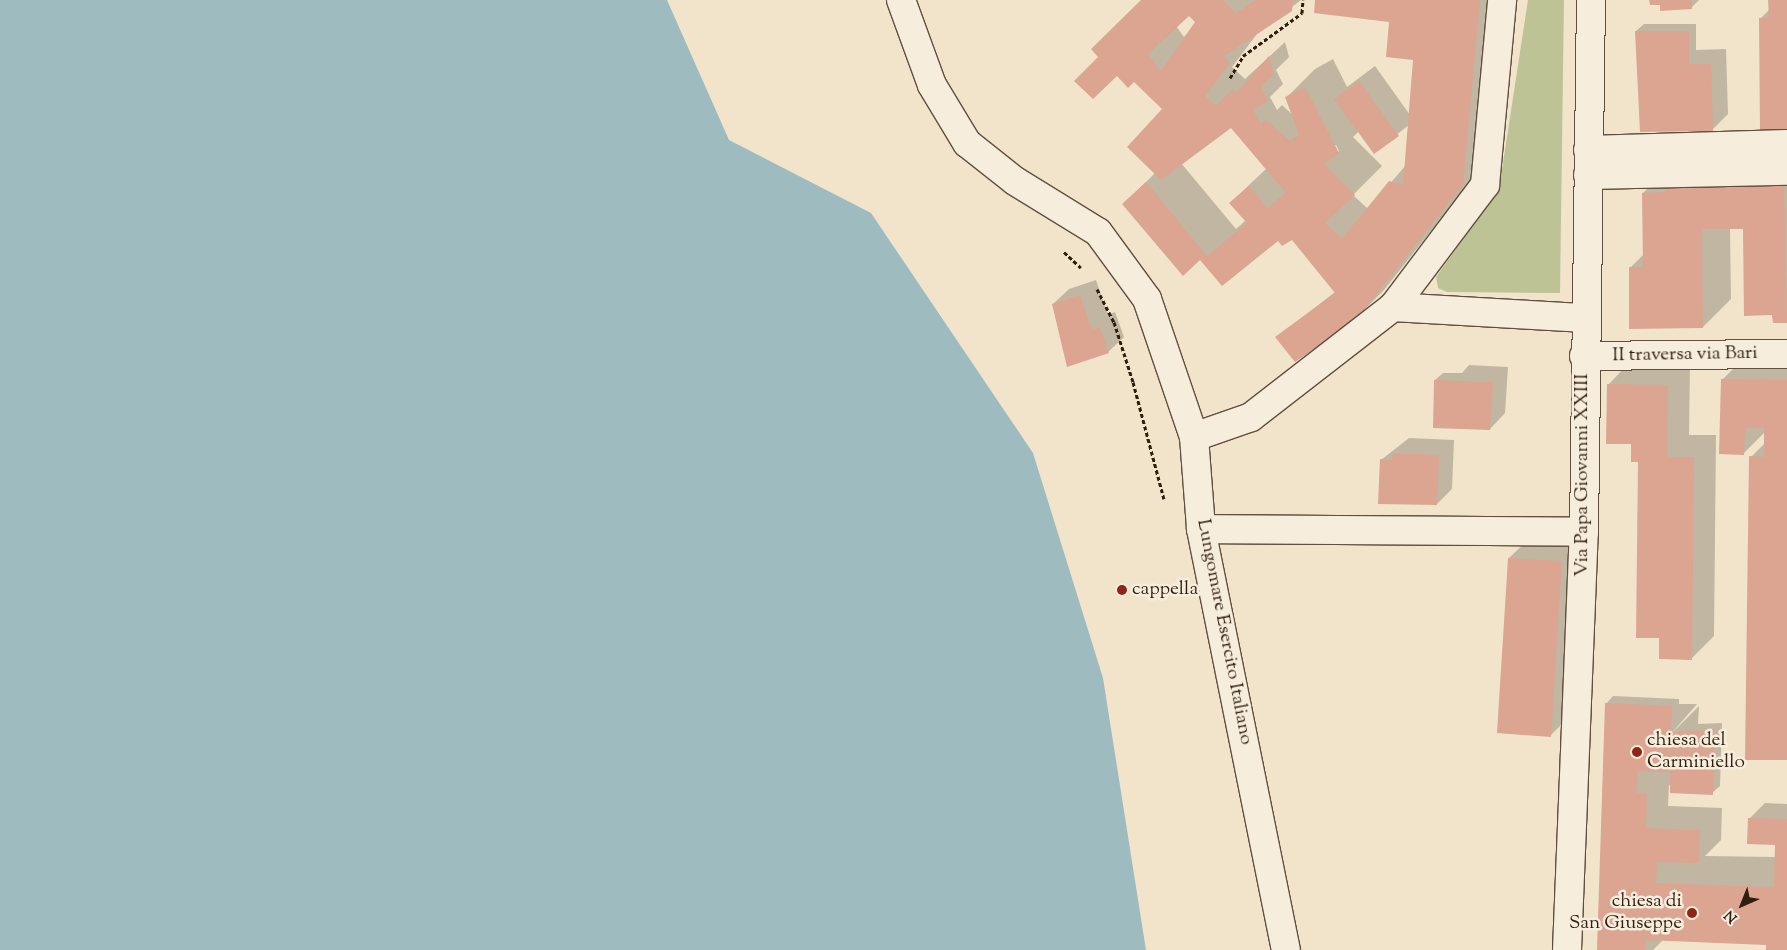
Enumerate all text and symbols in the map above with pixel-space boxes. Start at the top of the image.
street label: II traversa via Bari [1612,342,1758,368]
street label: Via Papa Giovanni XXIII [1572,373,1594,577]
street label: Lungomare Esercito Italiano [1191,517,1257,747]
place label: cappella [1132,579,1198,601]
marker: cappella [1116,584,1128,596]
place label: chiesa del Carminiello [1647,730,1745,774]
marker: chiesa del Carminiello [1631,746,1643,758]
north arrow [1717,880,1767,930]
place label: chiesa di San Giuseppe [1569,891,1682,935]
text: N [1721,905,1743,927]
marker: chiesa di San Giuseppe [1686,907,1698,919]

